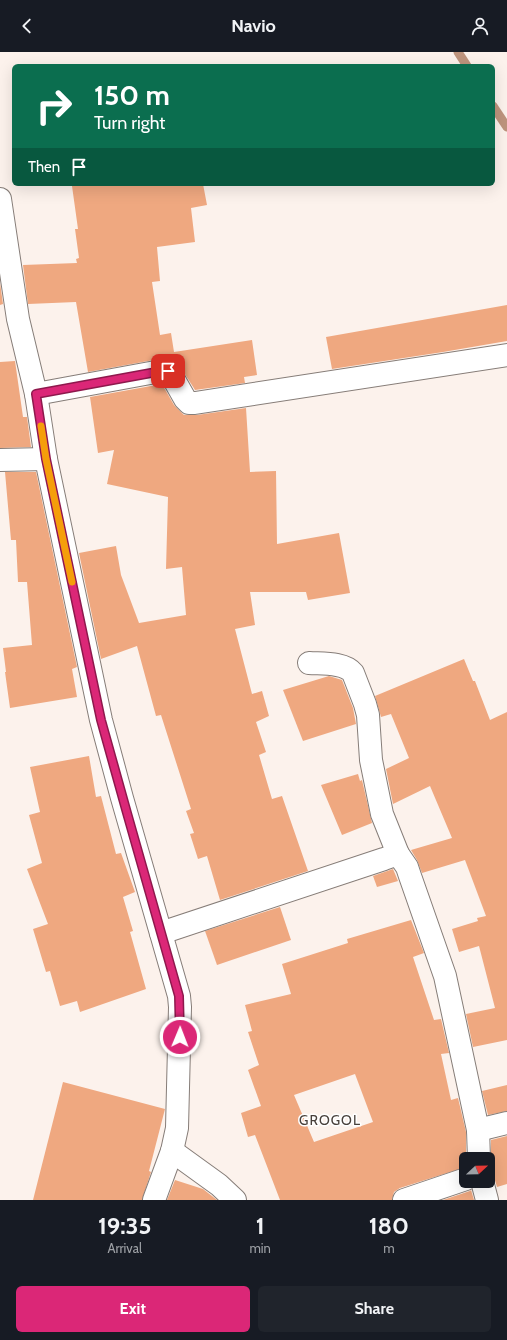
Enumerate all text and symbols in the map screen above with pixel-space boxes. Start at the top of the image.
icon: back [16,15,38,37]
text: Navio [231,15,276,37]
icon: person [469,15,491,37]
text: 150 m [94,78,170,112]
icon: right [28,80,80,132]
text: Turn right [94,112,165,134]
icon: arrive [68,156,90,178]
text: Then [28,158,60,176]
pin [151,354,185,388]
icon: arrive [157,360,179,382]
position arrow [159,1016,201,1058]
district label: GROGOL [299,1111,361,1129]
north arrow [459,1152,495,1188]
map controls [459,1152,495,1188]
text: 19:35 [98,1211,151,1240]
text: 1 [256,1211,265,1240]
text: 180 [369,1211,409,1240]
text: Arrival [107,1240,142,1256]
text: min [249,1240,271,1256]
text: m [383,1240,395,1256]
button: Exit [16,1286,250,1332]
button: Share [258,1286,491,1332]

